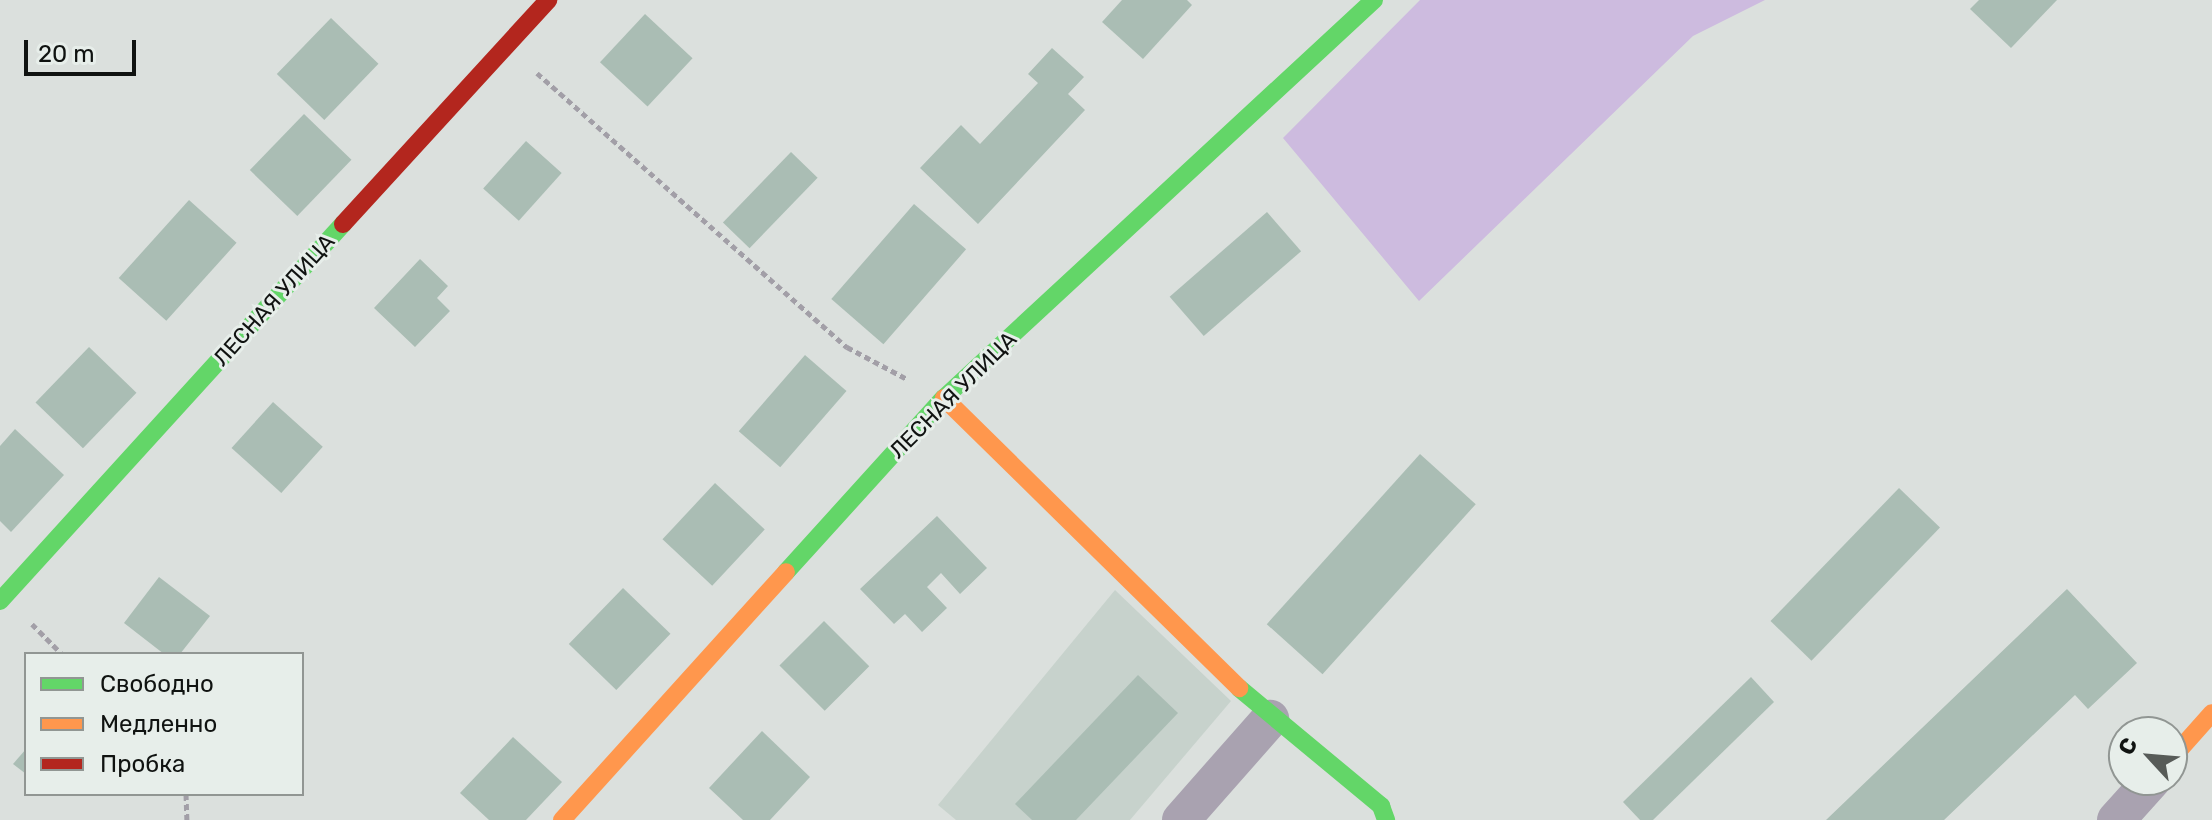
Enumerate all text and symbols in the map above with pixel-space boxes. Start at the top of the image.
scale bar [28,24,140,74]
text: 20 m [38,40,95,68]
street label: ЛЕСНАЯ УЛИЦА [208,228,340,372]
street label: ЛЕСНАЯ УЛИЦА [884,326,1022,464]
legend [24,652,304,796]
text: Свободно [100,670,214,698]
text: Медленно [100,710,217,738]
north arrow [2108,716,2188,796]
text: С [2112,733,2143,759]
text: Пробка [100,750,185,778]

